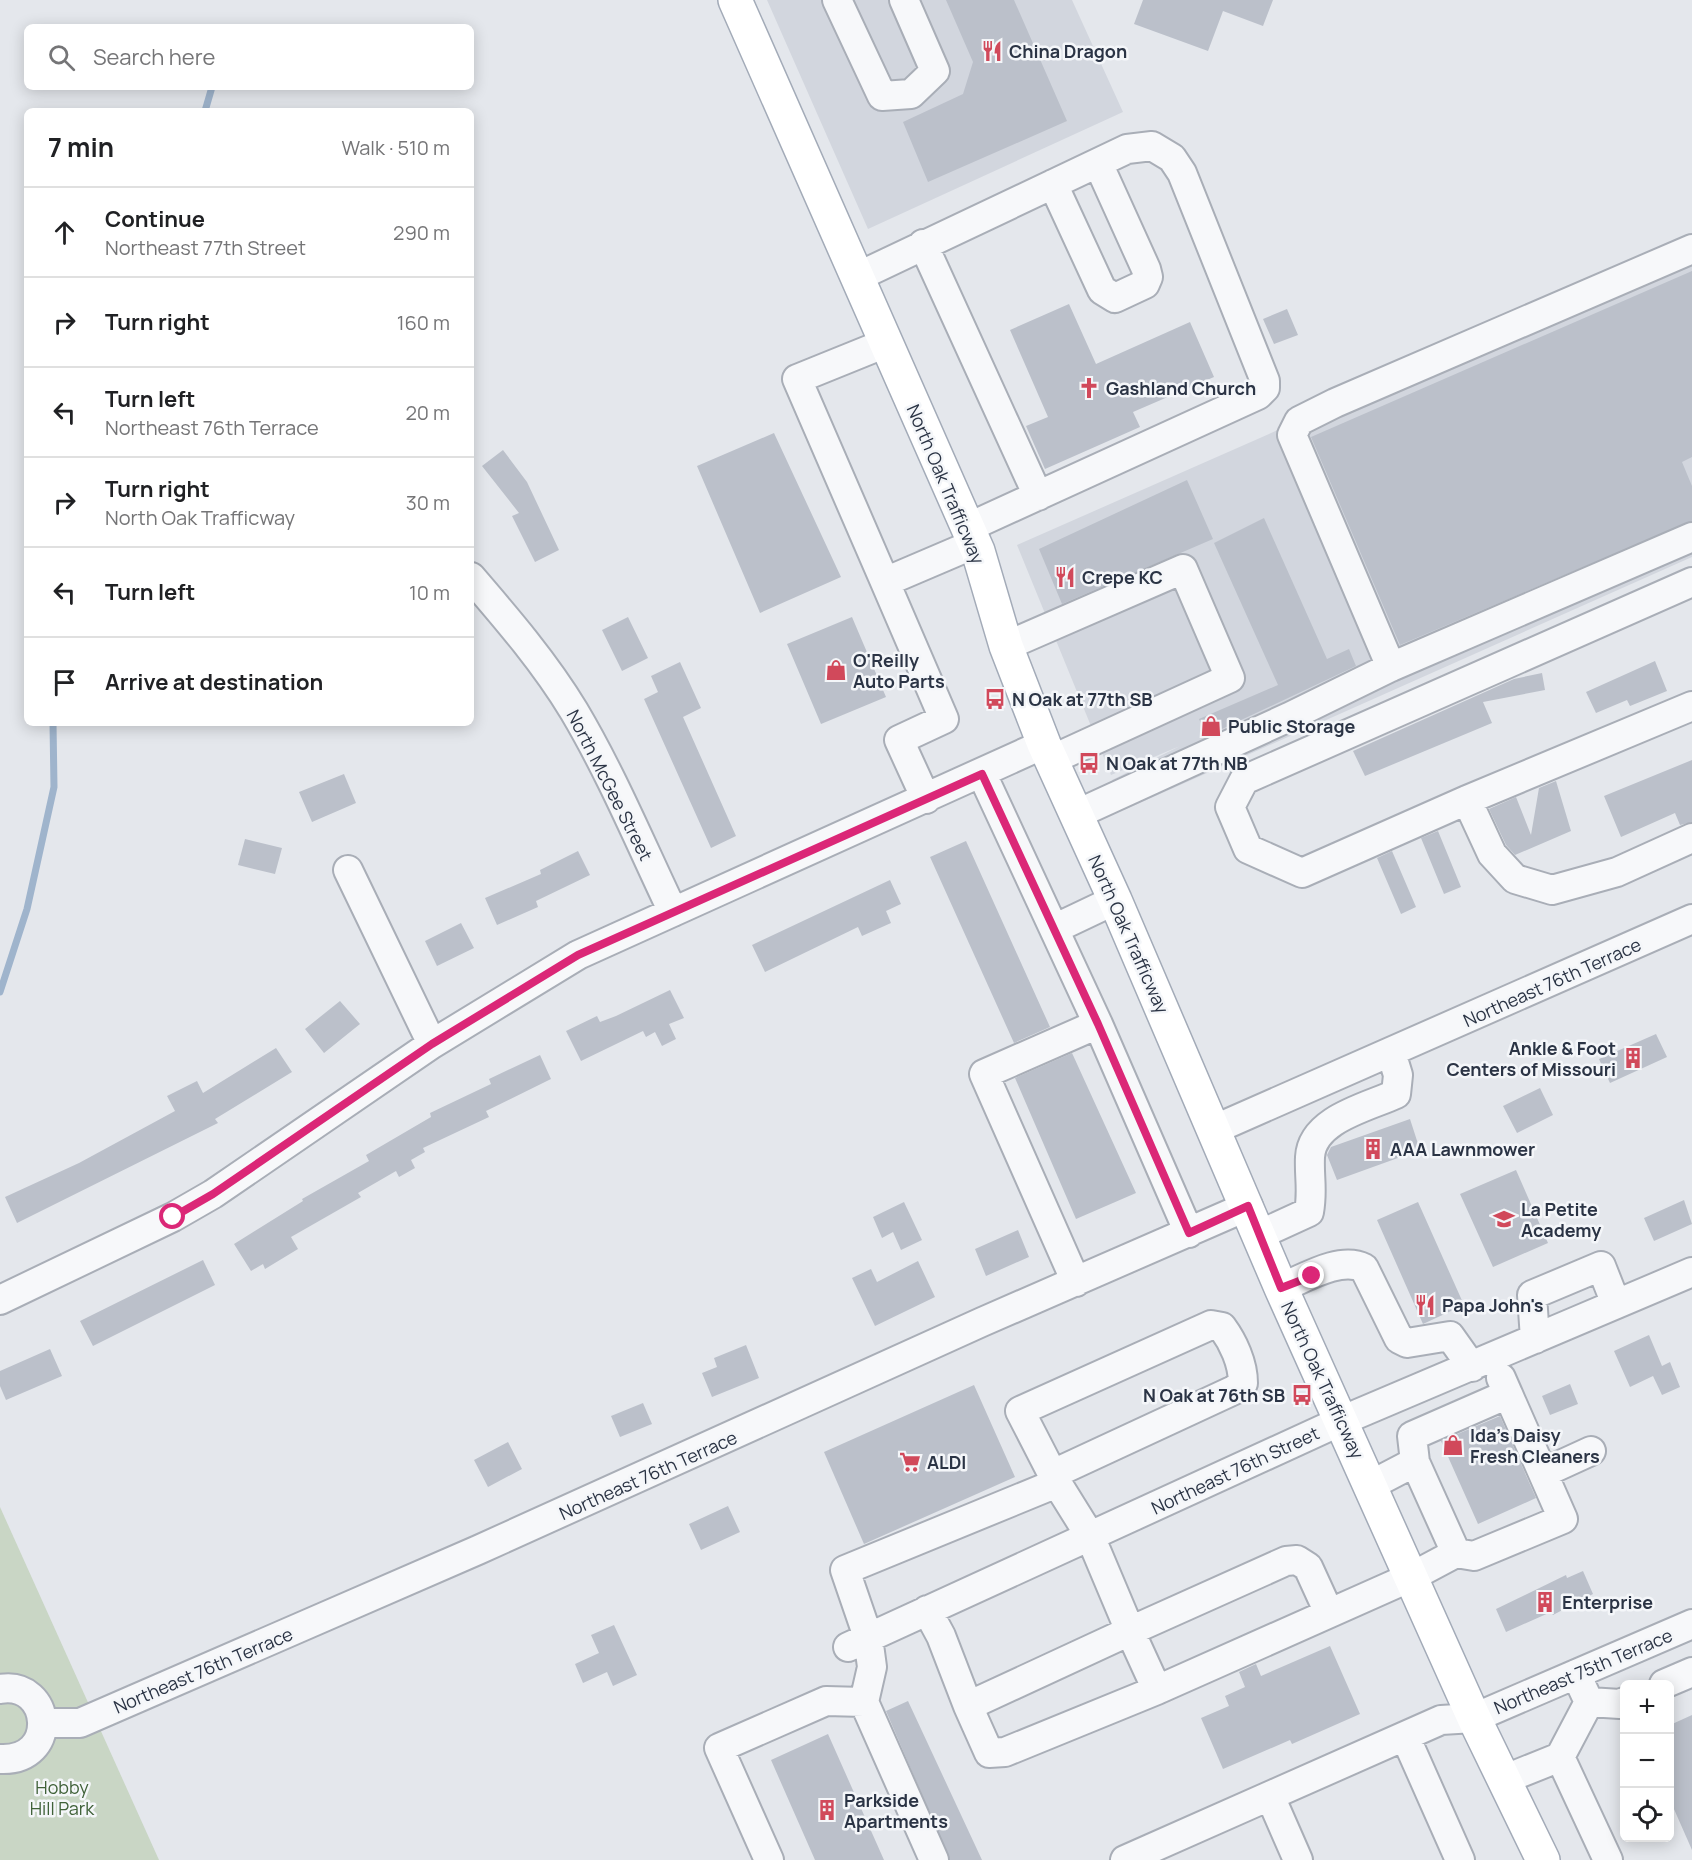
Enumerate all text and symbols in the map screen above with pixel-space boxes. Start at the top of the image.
search box [24,24,474,90]
restaurant icon: China Dragon [980,39,1004,63]
place label: China Dragon [1009,39,1127,63]
icon: search [45,41,78,74]
text: Search here [93,42,215,72]
text: 7 min [48,129,114,165]
text: Walk · 510 m [341,134,450,161]
text: Continue [105,204,205,234]
icon: ahead [48,216,81,249]
text: 290 m [393,219,450,246]
text: Northeast 77th Street [105,234,306,261]
icon: right [48,306,81,339]
text: Turn right [105,307,210,337]
text: 160 m [397,309,450,336]
church icon: Gashland Church [1077,376,1101,400]
place label: Gashland Church [1106,376,1256,400]
text: Turn left [105,384,195,414]
icon: left [48,396,81,429]
text: 20 m [405,399,450,426]
street label: North Oak Trafficway [902,401,991,568]
text: Northeast 76th Terrace [105,414,319,441]
text: Turn right [105,474,210,504]
icon: right [48,486,81,519]
text: 30 m [406,489,450,516]
text: North Oak Trafficway [105,504,295,531]
restaurant icon: Crepe KC [1053,565,1077,589]
place label: Crepe KC [1082,565,1163,589]
icon: left [48,576,81,609]
text: Turn left [105,577,195,607]
text: 10 m [409,579,450,606]
place label: O'Reilly Auto Parts [853,648,945,693]
shop icon: O'Reilly Auto Parts [824,658,848,682]
icon: arrive [48,666,81,699]
text: Arrive at destination [105,667,323,697]
bus stop icon: N Oak at 77th SB [983,687,1007,711]
place label: N Oak at 77th SB [1012,687,1153,711]
street label: North McGee Street [562,705,658,865]
shop icon: Public Storage [1199,714,1223,738]
place label: Public Storage [1228,714,1356,738]
bus stop icon: N Oak at 77th NB [1077,751,1101,775]
place label: N Oak at 77th NB [1106,751,1248,775]
street label: North Oak Trafficway [1083,851,1175,1017]
street label: Northeast 76th Terrace [1459,932,1645,1032]
place label: Ankle & Foot Centers of Missouri [1447,1036,1616,1081]
building icon: Ankle & Foot Centers of Missouri [1621,1046,1645,1070]
building icon: AAA Lawnmower [1361,1137,1385,1161]
place label: AAA Lawnmower [1390,1137,1535,1161]
place label: La Petite Academy [1521,1197,1601,1242]
route start [159,1203,185,1229]
school or university icon: La Petite Academy [1492,1207,1516,1231]
route end [1298,1262,1324,1288]
restaurant icon: Papa John's [1413,1293,1437,1317]
place label: Papa John's [1442,1293,1544,1317]
street label: North Oak Trafficway [1276,1297,1370,1463]
place label: N Oak at 76th SB [1143,1383,1285,1407]
bus stop icon: N Oak at 76th SB [1290,1383,1314,1407]
street label: Northeast 76th Street [1147,1421,1323,1519]
place label: Ida's Daisy Fresh Cleaners [1470,1423,1600,1468]
street label: Northeast 76th Terrace [555,1425,741,1525]
shop icon: Ida's Daisy Fresh Cleaners [1441,1433,1465,1457]
supermarket icon: ALDI [898,1450,922,1474]
place label: ALDI [927,1450,966,1474]
building icon: Enterprise [1533,1590,1557,1614]
place label: Enterprise [1562,1590,1653,1614]
street label: Northeast 76th Terrace [110,1621,296,1719]
street label: Northeast 75th Terrace [1490,1623,1676,1719]
map controls [1620,1680,1674,1842]
button: + [1620,1680,1674,1734]
button: − [1620,1734,1674,1788]
park label: Hobby Hill Park [30,1775,95,1820]
place label: Parkside Apartments [844,1788,948,1833]
button: locate [1620,1788,1674,1842]
building icon: Parkside Apartments [815,1798,839,1822]

